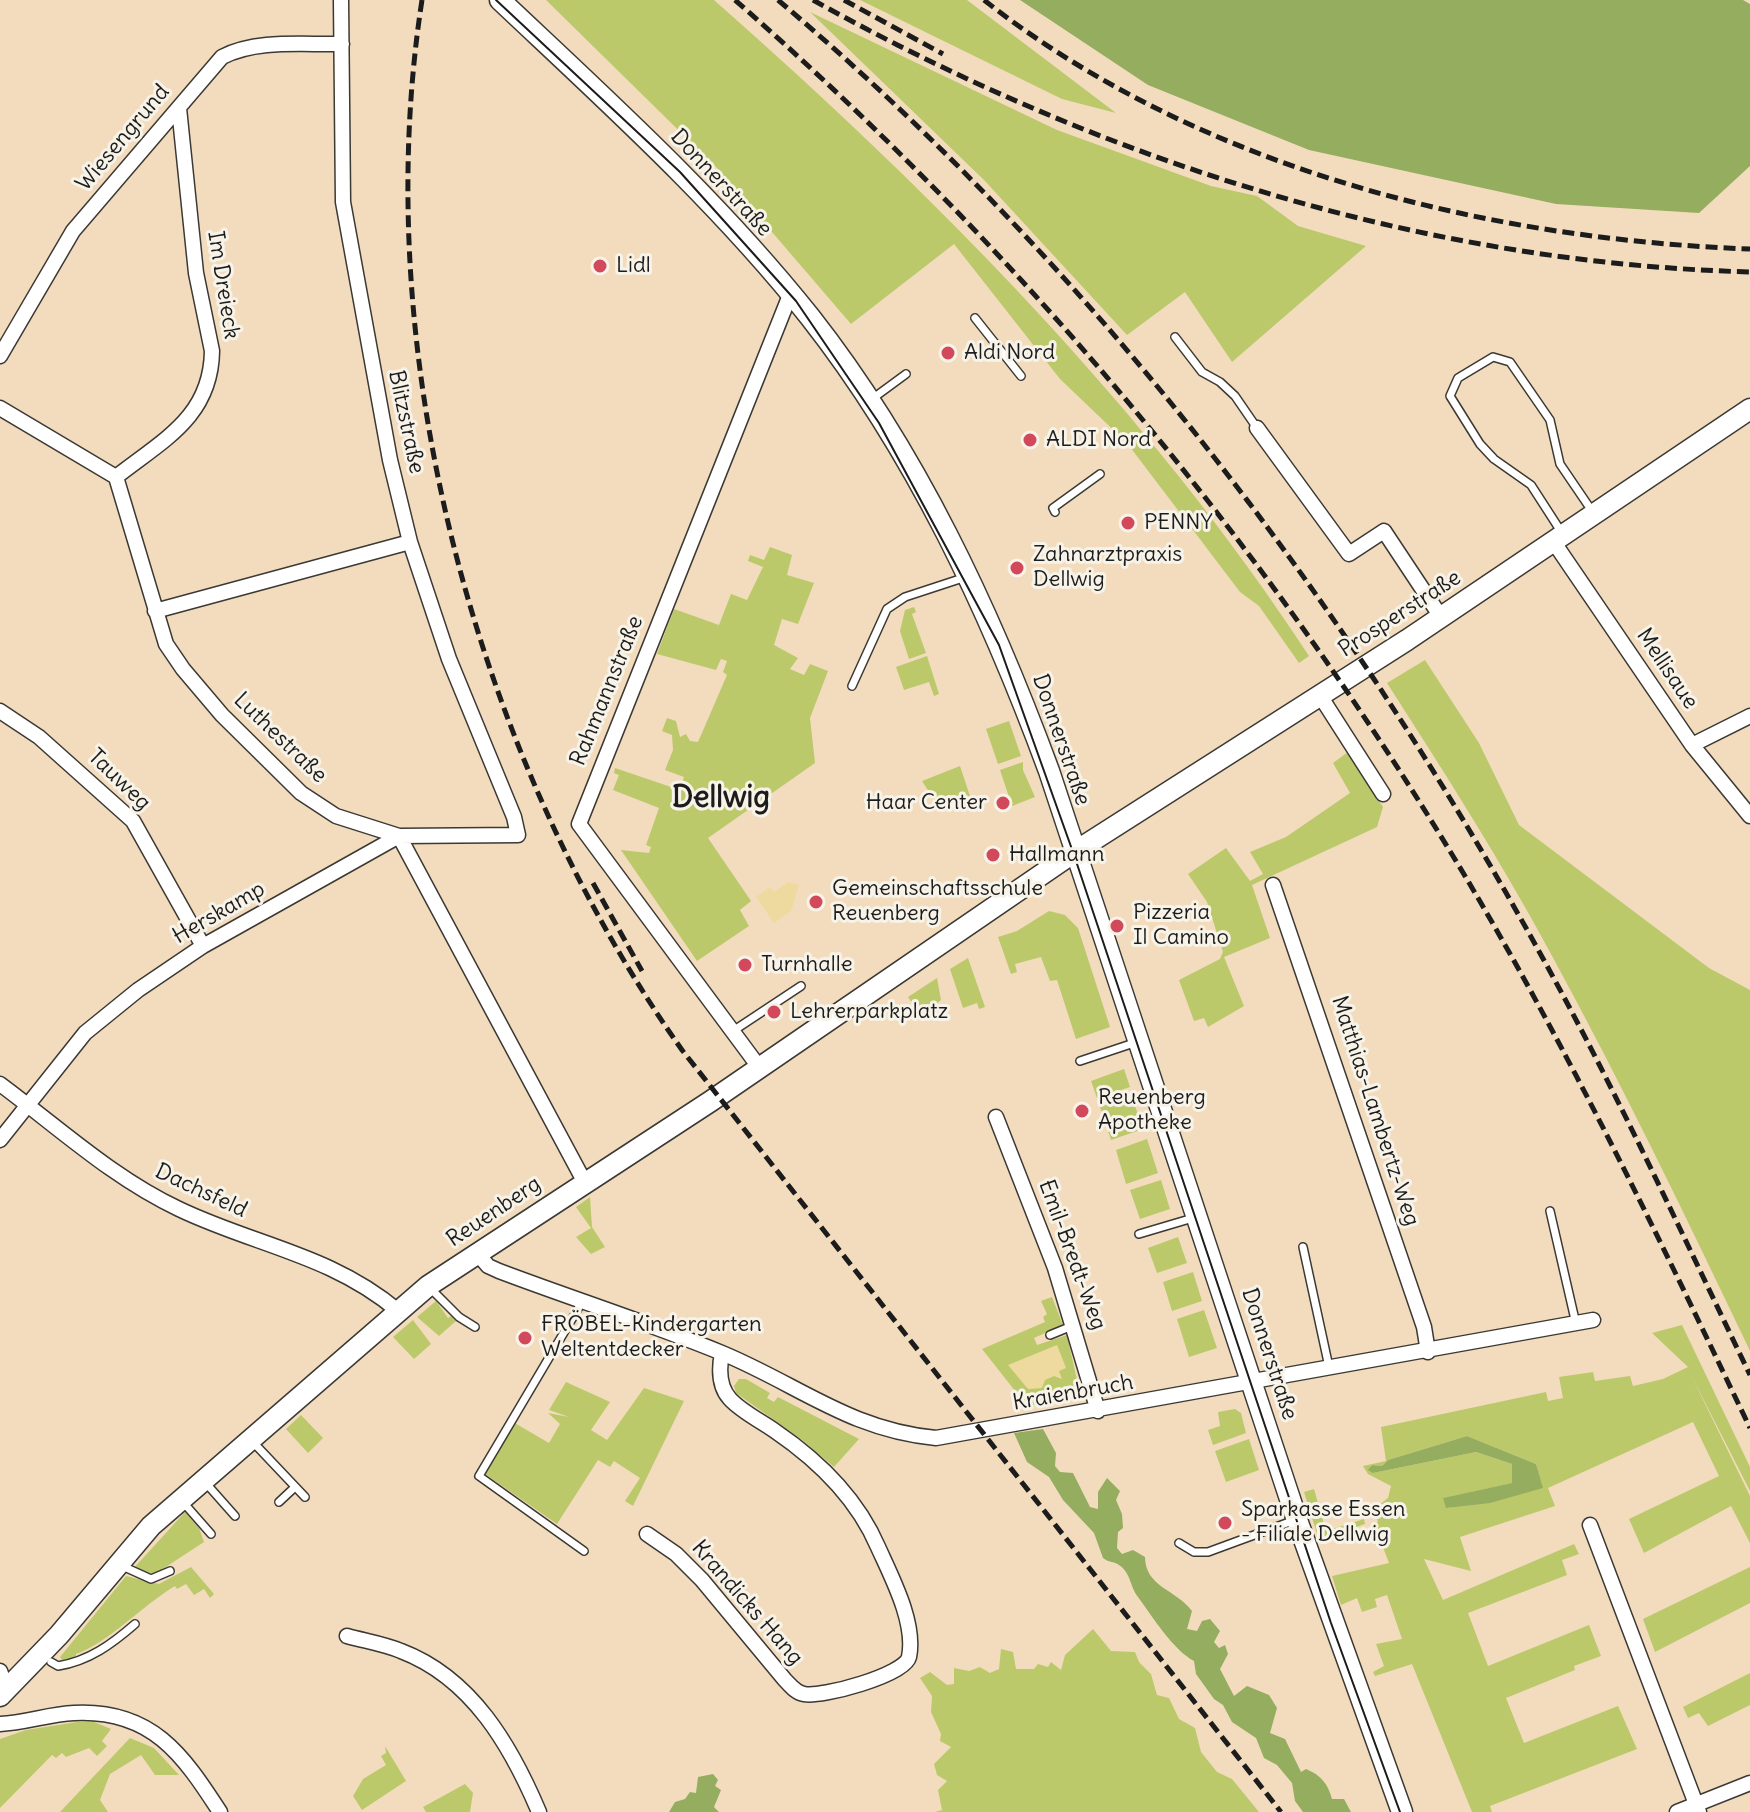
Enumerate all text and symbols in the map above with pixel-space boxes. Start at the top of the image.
street label: Wiesengrund [71,79,175,197]
street label: Donnerstraße [665,124,777,242]
street label: Im Dreieck [201,229,245,341]
place label: Lidl [616,253,651,279]
marker: Lidl [591,257,609,275]
place label: Aldi Nord [964,340,1055,366]
marker: Aldi Nord [939,344,957,362]
street label: Blitzstraße [382,368,430,476]
place label: ALDI Nord [1046,427,1151,453]
marker: ALDI Nord [1021,431,1039,449]
place label: PENNY [1144,510,1213,536]
marker: PENNY [1119,514,1137,532]
place label: Zahnarztpraxis Dellwig [1033,542,1182,594]
marker: Zahnarztpraxis Dellwig [1008,559,1026,577]
street label: Prosperstraße [1334,565,1466,663]
street label: Rahmannstraße [565,612,649,770]
street label: Mellisaue [1631,624,1703,714]
street label: Donnerstraße [1026,671,1096,809]
street label: Luthestraße [228,687,332,789]
street label: Tauweg [82,744,156,816]
district label: Dellwig [672,780,770,816]
place label: Haar Center [866,790,987,816]
marker: Haar Center [994,794,1012,812]
place label: Hallmann [1009,842,1105,868]
marker: Hallmann [984,846,1002,864]
street label: Herskamp [168,876,270,950]
place label: Gemeinschaftsschule Reuenberg [832,876,1043,928]
marker: Gemeinschaftsschule Reuenberg [807,893,825,911]
place label: Pizzeria Il Camino [1133,900,1229,952]
marker: Pizzeria Il Camino [1108,917,1126,935]
place label: Turnhalle [761,952,852,978]
marker: Turnhalle [736,956,754,974]
street label: Matthias-Lambertz-Weg [1325,993,1425,1229]
place label: Lehrerparkplatz [790,999,948,1025]
marker: Lehrerparkplatz [765,1003,783,1021]
place label: Reuenberg Apotheke [1098,1085,1206,1136]
marker: Reuenberg Apotheke [1073,1102,1091,1120]
street label: Dachsfeld [151,1158,251,1224]
street label: Reuenberg [442,1171,546,1253]
street label: Emil-Bredt-Weg [1033,1176,1111,1334]
street label: Donnerstraße [1235,1285,1303,1423]
place label: FRÖBEL-Kindergarten Weltentdecker [541,1312,762,1364]
marker: FRÖBEL-Kindergarten Weltentdecker [516,1329,534,1347]
street label: Kraienbruch [1011,1369,1135,1417]
place label: Sparkasse Essen - Filiale Dellwig [1241,1497,1406,1548]
marker: Sparkasse Essen - Filiale Dellwig [1216,1514,1234,1532]
street label: Krandicks Hang [686,1535,808,1671]

